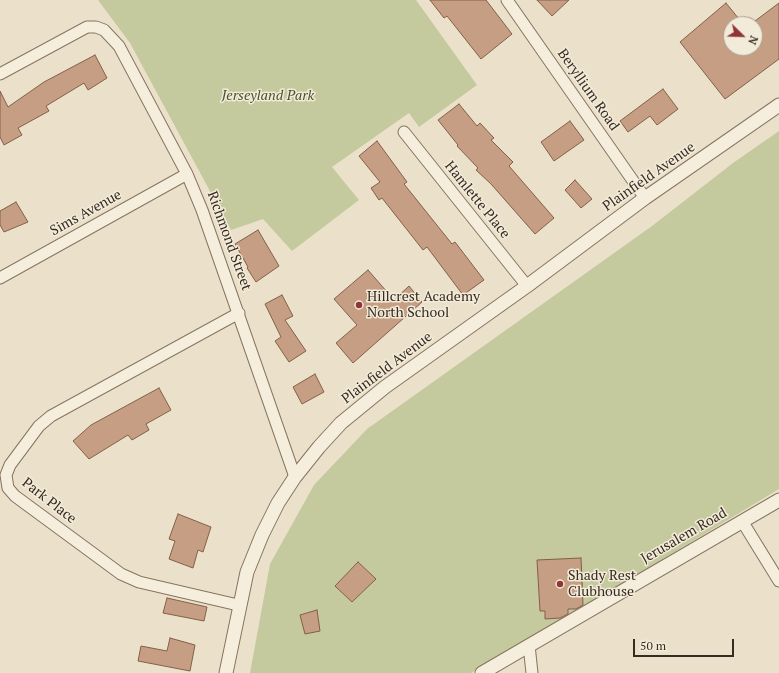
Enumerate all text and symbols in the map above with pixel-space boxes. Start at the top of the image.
north arrow [723,16,763,56]
text: N [745,34,761,47]
street label: Beryllium Road [554,46,622,134]
park label: Jerseyland Park [222,88,314,104]
street label: Plainfield Avenue [600,139,698,215]
street label: Hamlette Place [441,158,513,242]
street label: Sims Avenue [47,186,125,240]
street label: Richmond Street [203,189,255,293]
place label: Hillcrest Academy North School [367,289,480,322]
marker: Hillcrest Academy North School [354,300,364,310]
street label: Plainfield Avenue [338,329,436,407]
street label: Park Place [18,475,80,527]
street label: Jerusalem Road [638,505,730,567]
place label: Shady Rest Clubhouse [568,568,636,600]
marker: Shady Rest Clubhouse [555,579,565,589]
scale bar [635,631,736,657]
text: 50 m [640,638,666,653]

